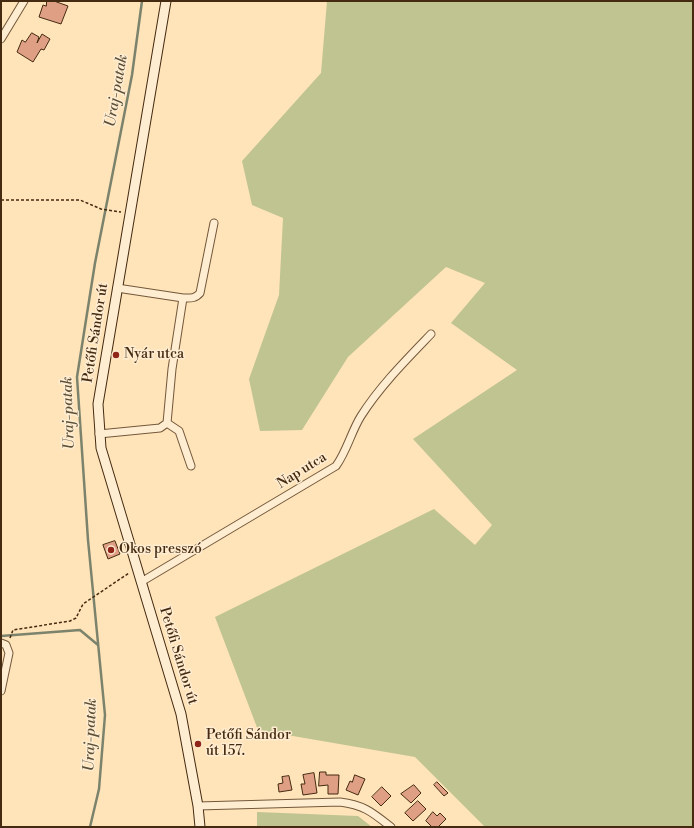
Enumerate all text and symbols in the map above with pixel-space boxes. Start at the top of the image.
water label: Uraj-patak [102,53,132,129]
street label: Petőfi Sándor út [80,282,112,384]
place label: Nyár utca [124,347,184,363]
marker: Nyár utca [111,350,121,360]
water label: Uraj-patak [59,376,79,450]
street label: Nap utca [274,449,330,493]
place label: Okos presszó [119,542,202,558]
marker: Okos presszó [106,545,116,555]
street label: Petőfi Sándor út [155,605,201,707]
water label: Uraj-patak [81,698,101,772]
place label: Petőfi Sándor út 157. [206,728,291,760]
marker: Petőfi Sándor út 157. [193,739,203,749]

